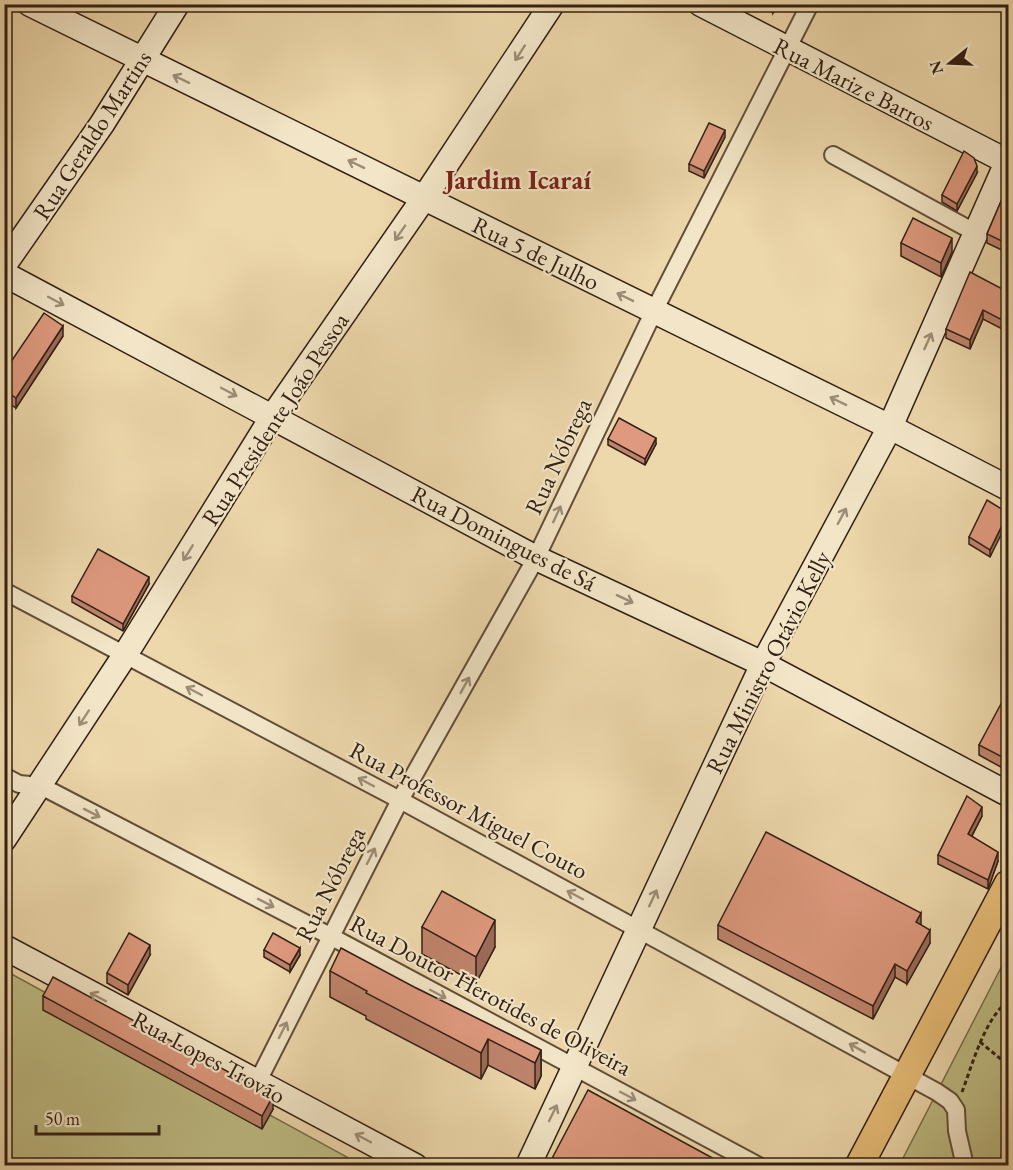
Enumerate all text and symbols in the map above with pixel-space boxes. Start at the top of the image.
street label: Rua Mariz e Barros [769,30,939,138]
north arrow [920,33,980,93]
street label: Rua Geraldo Martins [26,44,158,226]
one-way arrow [514,45,526,61]
text: N [924,58,948,77]
one-way arrow [172,72,190,84]
one-way arrow [347,158,365,170]
district label: Jardim Icaraí [442,162,591,197]
street label: Rua 5 de Julho [467,209,605,297]
one-way arrow [394,224,406,241]
one-way arrow [616,290,634,302]
one-way arrow [47,296,65,307]
street label: Rua Presidente João Pessoa [194,306,356,531]
one-way arrow [923,333,934,351]
one-way arrow [219,387,237,398]
street label: Rua Nóbrega [518,393,599,519]
one-way arrow [829,395,847,406]
street label: Rua Domingues de Sá [406,478,602,598]
one-way arrow [552,505,564,523]
one-way arrow [837,508,848,526]
one-way arrow [181,544,193,561]
street label: Rua Ministro Otávio Kelly [698,545,838,779]
one-way arrow [615,594,633,606]
one-way arrow [459,677,471,694]
one-way arrow [185,685,203,696]
one-way arrow [78,709,90,726]
street label: Rua Professor Miguel Couto [345,734,594,886]
one-way arrow [358,776,375,788]
one-way arrow [83,808,101,819]
street label: Rua Nóbrega [288,821,372,947]
one-way arrow [366,848,377,866]
one-way arrow [566,889,584,900]
one-way arrow [647,889,659,907]
one-way arrow [256,897,274,909]
street label: Rua Doutor Herotides de Oliveira [345,908,637,1083]
one-way arrow [429,988,446,1000]
one-way arrow [90,991,108,1002]
street label: Rua Lopes Trovão [127,1004,291,1110]
one-way arrow [278,1022,289,1040]
one-way arrow [848,1042,866,1053]
one-way arrow [619,1091,637,1102]
scale bar [36,1098,159,1136]
one-way arrow [548,1104,560,1122]
text: 50 m [45,1107,80,1130]
one-way arrow [355,1132,372,1144]

